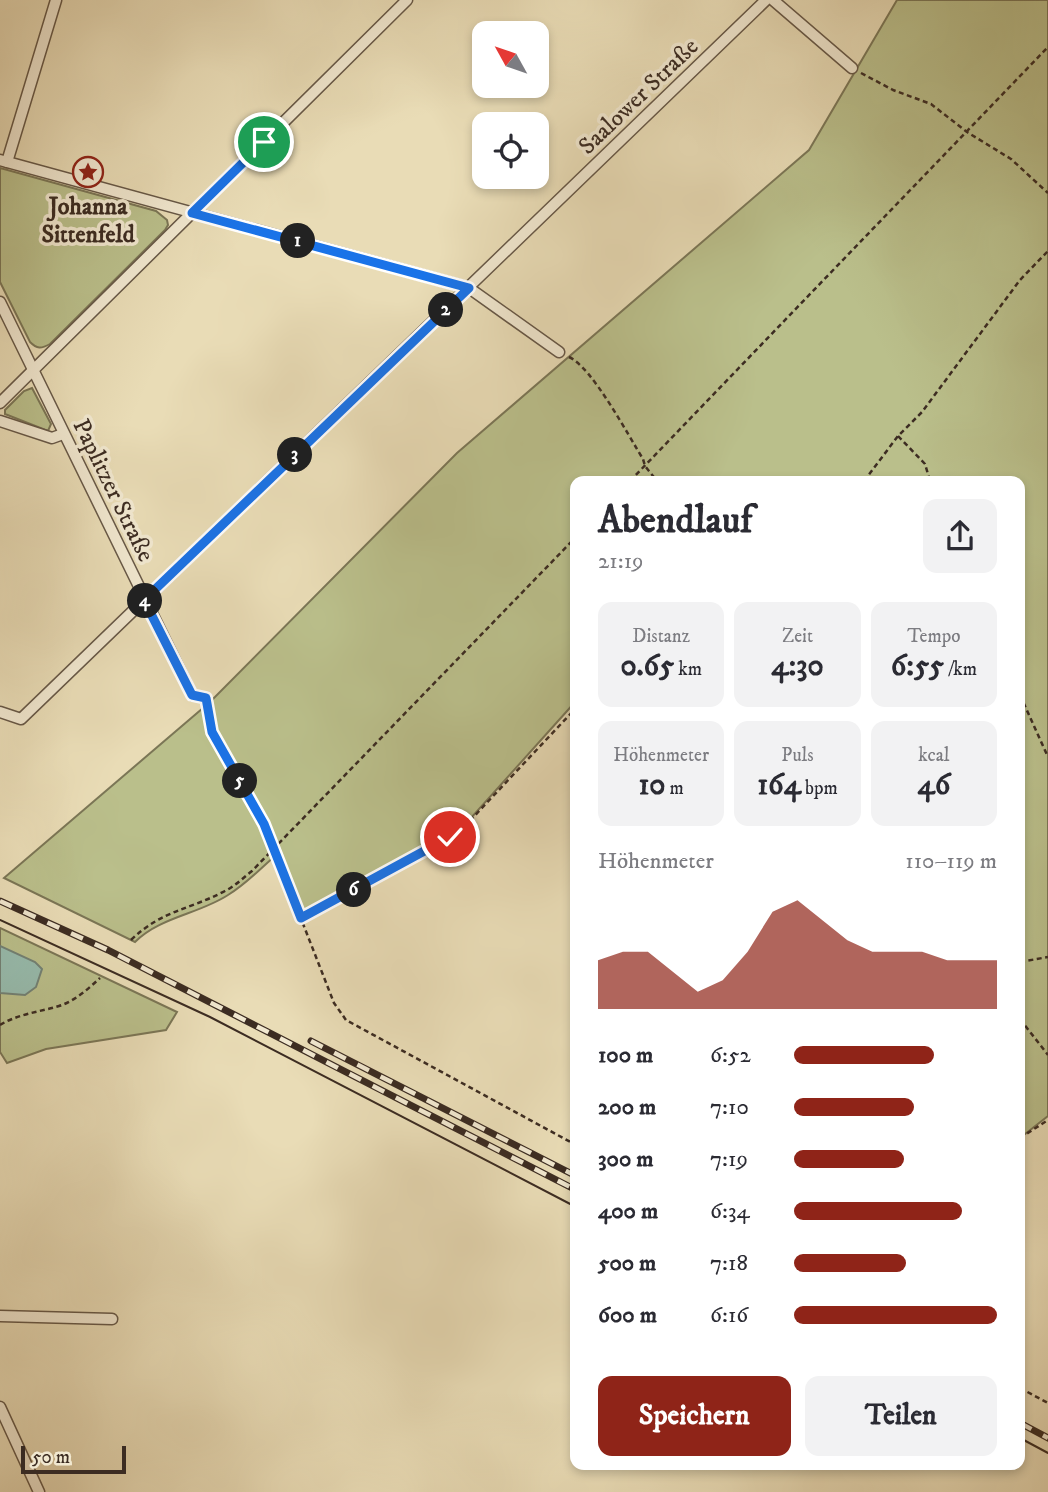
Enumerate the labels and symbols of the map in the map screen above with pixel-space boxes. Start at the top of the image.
north arrow [472,21,550,98]
street label: Saalower Straße [573,32,705,161]
pin [234,112,294,172]
place icon: Johanna Sittenfeld [71,155,105,189]
place label: Johanna Sittenfeld [41,192,136,250]
pin: 1 [280,224,316,258]
pin: 2 [428,292,464,328]
street label: Paplitzer Straße [66,414,161,567]
pin: 3 [278,438,312,472]
pin: 4 [128,584,162,618]
pin: 5 [222,764,258,798]
pin [420,807,480,867]
pin: 6 [336,872,372,908]
scale bar [21,1443,126,1475]

